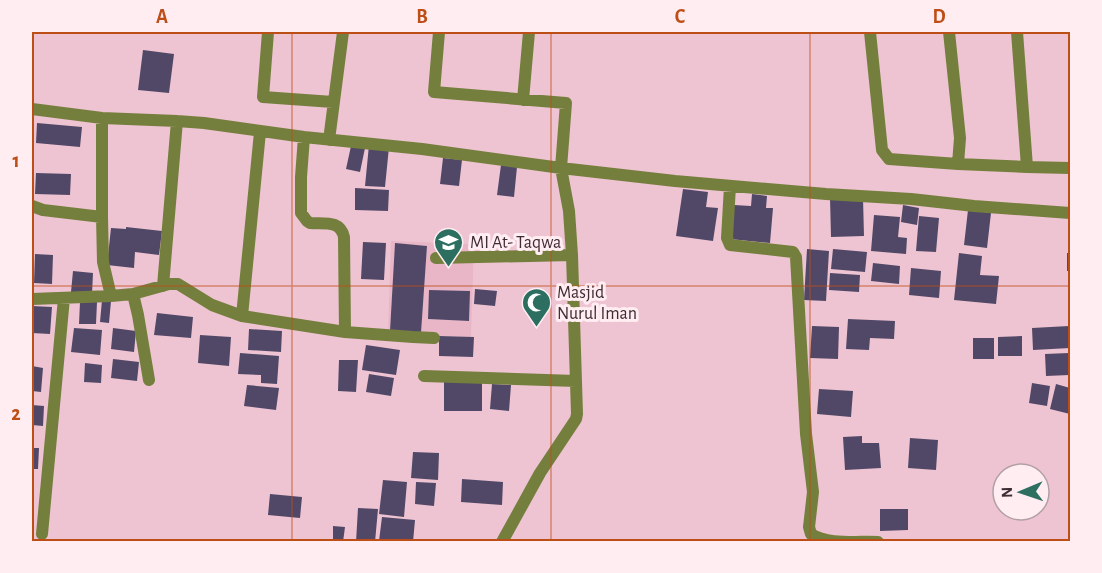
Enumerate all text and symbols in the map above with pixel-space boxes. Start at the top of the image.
text: A [156,7,168,27]
text: B [416,7,428,27]
text: C [675,7,686,27]
text: D [932,7,946,27]
text: 1 [12,151,20,171]
school or university icon: MI At- Taqwa [433,226,465,268]
place label: MI At- Taqwa [470,234,561,252]
place label: Masjid Nurul Iman [557,284,637,323]
mosque icon: Masjid Nurul Iman [520,286,552,328]
text: 2 [11,404,21,424]
north arrow [991,462,1051,522]
text: N [999,487,1015,498]

